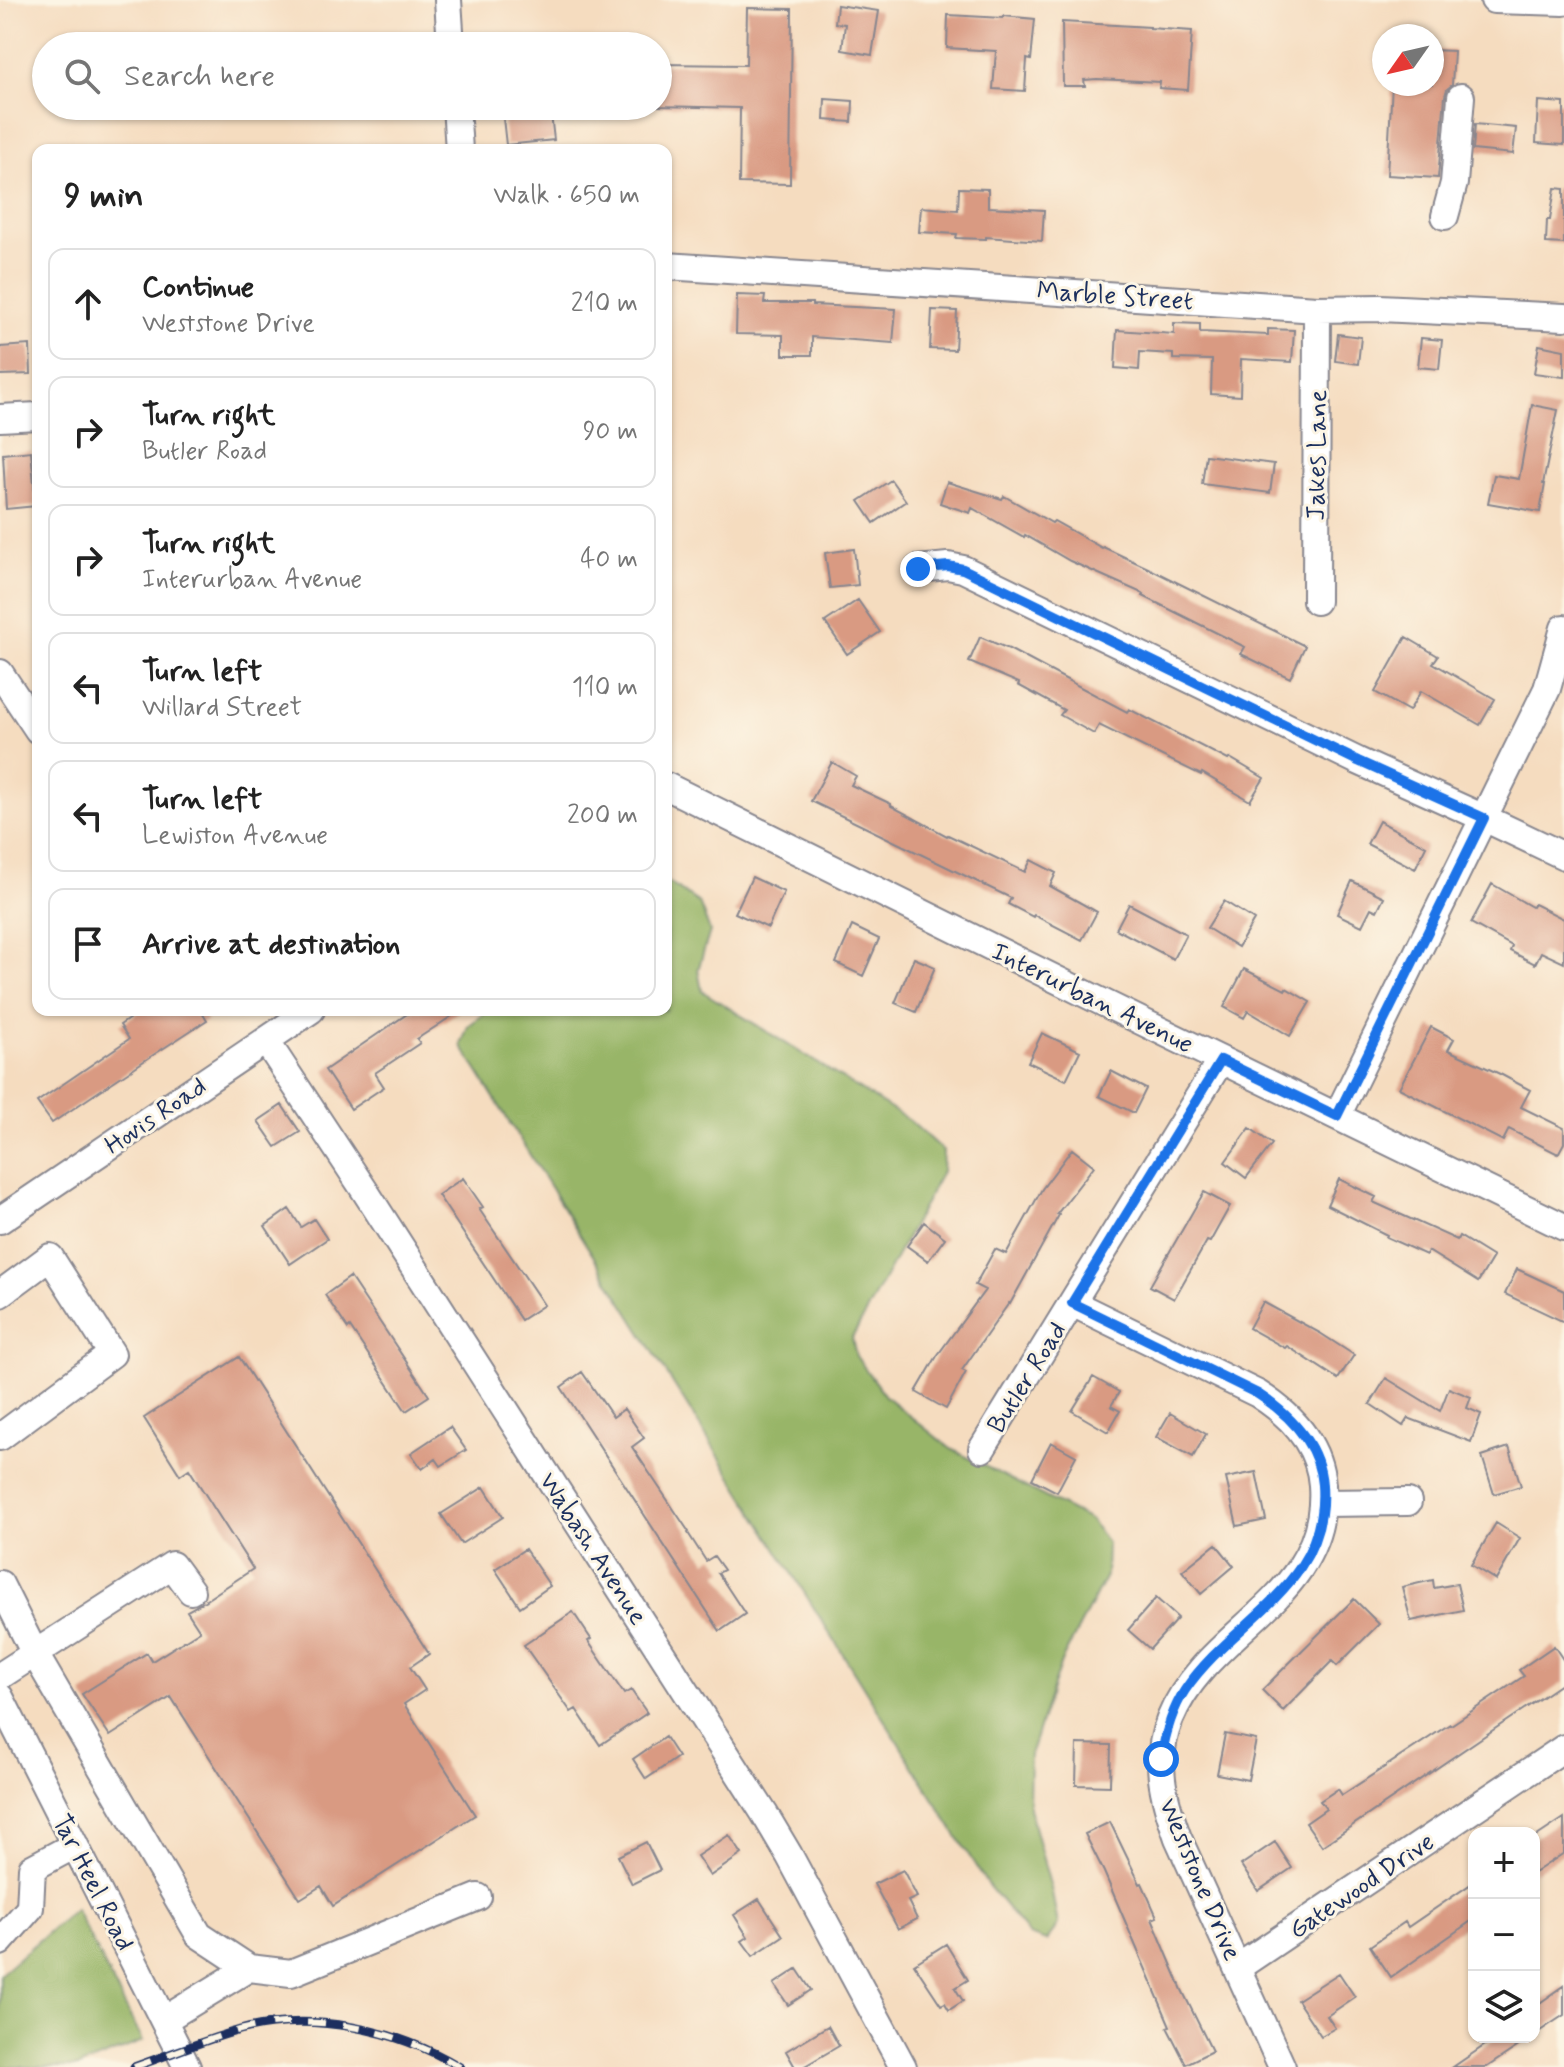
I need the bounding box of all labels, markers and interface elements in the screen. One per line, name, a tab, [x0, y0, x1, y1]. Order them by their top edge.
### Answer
north arrow	[1372, 24, 1444, 96]
search box	[32, 32, 672, 120]
icon: search	[60, 54, 104, 98]
text: Search here	[124, 57, 275, 96]
text: 9 min	[64, 174, 144, 219]
text: Walk · 650 m	[493, 179, 640, 213]
text: Continue	[142, 268, 254, 307]
street label: Marble Street	[1035, 275, 1194, 319]
icon: ahead	[66, 282, 110, 326]
text: 210 m	[571, 287, 638, 321]
text: Weststone Drive	[142, 307, 315, 341]
street label: Jakes Lane	[1300, 389, 1336, 521]
text: Turn right	[142, 396, 275, 435]
icon: right	[66, 410, 110, 454]
text: 90 m	[583, 415, 638, 449]
text: Butler Road	[142, 435, 267, 469]
text: Turn right	[142, 524, 275, 563]
icon: right	[66, 538, 110, 582]
text: 40 m	[580, 543, 638, 577]
route end	[900, 551, 936, 587]
text: Interurban Avenue	[142, 563, 362, 597]
text: Turn left	[142, 652, 262, 691]
icon: left	[66, 666, 110, 710]
text: 110 m	[572, 671, 638, 705]
text: Willard Street	[142, 691, 302, 725]
text: Turn left	[142, 780, 262, 819]
icon: left	[66, 794, 110, 838]
text: 200 m	[567, 799, 638, 833]
text: Lewiston Avenue	[142, 819, 328, 853]
icon: arrive	[66, 922, 110, 966]
text: Arrive at destination	[142, 925, 400, 964]
street label: Interurban Avenue	[986, 935, 1199, 1062]
street label: Hovis Road	[99, 1070, 214, 1163]
street label: Butler Road	[980, 1316, 1075, 1440]
street label: Wabash Avenue	[530, 1466, 654, 1632]
route start	[1143, 1741, 1179, 1777]
street label: Weststone Drive	[1150, 1794, 1249, 1966]
street label: Tar Heel Road	[43, 1809, 141, 1957]
street label: Gatewood Drive	[1283, 1825, 1441, 1948]
map controls	[1468, 1827, 1540, 2043]
button: +	[1468, 1827, 1540, 1899]
button: −	[1468, 1899, 1540, 1971]
button: layers	[1468, 1971, 1540, 2043]

